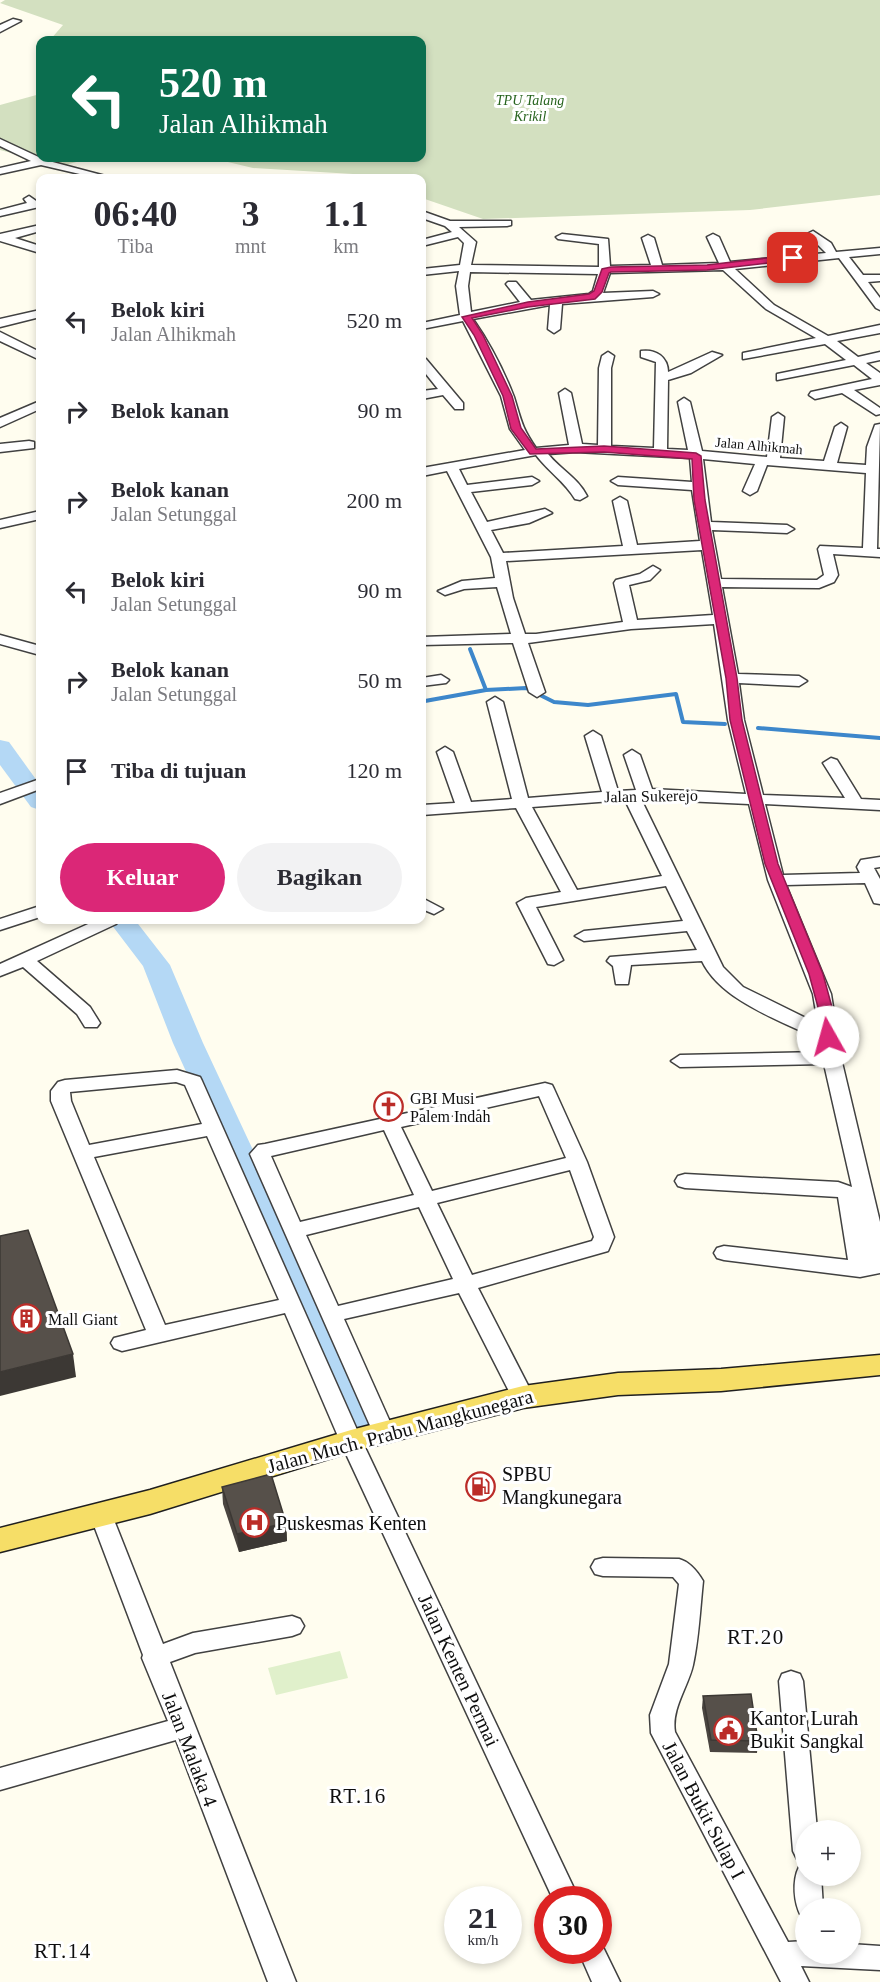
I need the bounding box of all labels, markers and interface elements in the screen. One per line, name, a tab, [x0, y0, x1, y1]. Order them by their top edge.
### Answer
icon: left	[60, 60, 138, 138]
text: 520 m	[159, 60, 268, 106]
park label: TPU Talang Krikil	[496, 93, 564, 124]
text: Jalan Alhikmah	[159, 109, 328, 139]
text: 06:40	[93, 194, 177, 234]
text: 3	[242, 194, 260, 234]
text: 1.1	[324, 194, 369, 234]
pin	[767, 232, 818, 283]
text: Tiba	[117, 235, 153, 257]
text: mnt	[235, 235, 266, 257]
text: km	[333, 235, 359, 257]
icon: arrive	[776, 241, 809, 274]
text: Belok kiri	[111, 297, 205, 322]
icon: left	[60, 305, 93, 338]
text: 520 m	[346, 308, 402, 333]
text: Jalan Alhikmah	[111, 323, 236, 345]
icon: right	[60, 395, 93, 428]
text: Belok kanan	[111, 398, 229, 423]
text: 90 m	[357, 398, 402, 423]
street label: Jalan Alhikmah	[715, 435, 803, 457]
text: Belok kanan	[111, 477, 229, 502]
icon: right	[60, 485, 93, 518]
text: 200 m	[346, 488, 402, 513]
text: Jalan Setunggal	[111, 503, 237, 525]
text: Belok kiri	[111, 567, 205, 592]
icon: left	[60, 575, 93, 608]
text: 90 m	[357, 578, 402, 603]
text: Jalan Setunggal	[111, 593, 237, 615]
text: Belok kanan	[111, 657, 229, 682]
icon: right	[60, 665, 93, 698]
text: 50 m	[357, 668, 402, 693]
text: Jalan Setunggal	[111, 683, 237, 705]
icon: arrive	[60, 755, 93, 788]
text: Tiba di tujuan	[111, 758, 246, 783]
text: 120 m	[346, 758, 402, 783]
street label: Jalan Sukerejo	[604, 787, 698, 806]
button: Keluar	[60, 843, 225, 912]
button: Bagikan	[237, 843, 402, 912]
position arrow	[796, 1005, 860, 1069]
place label: GBI Musi Palem Indah	[410, 1090, 490, 1125]
church icon: GBI Musi Palem Indah	[373, 1091, 405, 1123]
building icon: Mall Giant	[11, 1303, 43, 1335]
place label: Mall Giant	[48, 1311, 118, 1328]
street label: Jalan Much. Prabu Mangkunegara	[265, 1385, 536, 1478]
place label: SPBU Mangkunegara	[502, 1463, 622, 1509]
fuel station icon: SPBU Mangkunegara	[465, 1470, 497, 1502]
hospital icon: Puskesmas Kenten	[239, 1507, 271, 1539]
place label: Puskesmas Kenten	[276, 1512, 427, 1534]
street label: Jalan Kenten Permai	[414, 1590, 504, 1750]
district label: RT.20	[727, 1625, 785, 1649]
street label: Jalan Malaka 4	[158, 1689, 222, 1809]
place label: Kantor Lurah Bukit Sangkal	[750, 1707, 864, 1753]
public building icon: Kantor Lurah Bukit Sangkal	[713, 1714, 745, 1746]
street label: Jalan Bukit Sulap I	[658, 1737, 750, 1883]
district label: RT.16	[329, 1784, 387, 1808]
map controls	[795, 1820, 861, 1964]
button: +	[795, 1820, 861, 1886]
speed limit sign: 30	[534, 1886, 612, 1964]
button: −	[795, 1898, 861, 1964]
text: 21	[468, 1901, 498, 1934]
text: km/h	[468, 1932, 498, 1948]
district label: RT.14	[34, 1939, 92, 1963]

